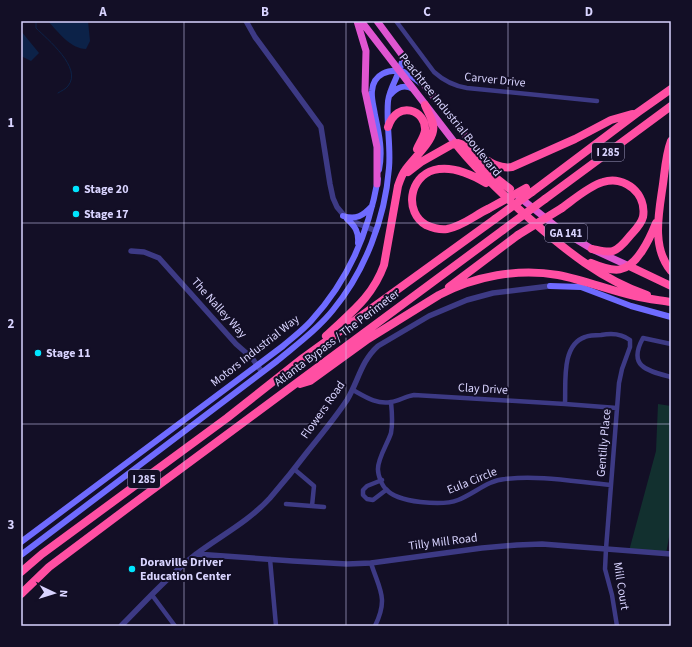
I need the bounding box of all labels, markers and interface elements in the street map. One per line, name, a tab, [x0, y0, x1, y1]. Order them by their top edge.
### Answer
text: A	[98, 3, 107, 21]
text: B	[261, 3, 269, 21]
text: C	[423, 3, 431, 21]
text: D	[585, 3, 593, 21]
street label: Peachtree Industrial Boulevard	[395, 50, 505, 180]
street label: Carver Drive	[464, 68, 526, 92]
text: 1	[8, 114, 15, 132]
road number: I 285	[592, 143, 624, 161]
place label: Stage 20	[84, 181, 129, 198]
marker: Stage 20	[71, 184, 81, 194]
place label: Stage 17	[84, 206, 129, 223]
marker: Stage 17	[71, 209, 81, 219]
road number: GA 141	[545, 224, 587, 242]
street label: The Nalley Way	[187, 274, 251, 342]
street label: Atlanta Bypass / The Perimeter	[271, 285, 404, 391]
street label: Motors Industrial Way	[207, 311, 303, 391]
text: 2	[8, 315, 15, 333]
place label: Stage 11	[46, 345, 91, 362]
marker: Stage 11	[33, 348, 43, 358]
street label: Flowers Road	[297, 378, 349, 442]
street label: Clay Drive	[458, 379, 508, 399]
street label: Gentilly Place	[593, 408, 615, 478]
street label: Eula Circle	[444, 463, 500, 499]
road number: I 285	[128, 470, 160, 488]
text: 3	[8, 516, 15, 534]
street label: Tilly Mill Road	[407, 529, 479, 555]
place label: Doraville Driver Education Center	[140, 554, 231, 585]
street label: Mill Court	[609, 561, 633, 611]
marker: Doraville Driver Education Center	[127, 564, 137, 574]
north arrow	[34, 573, 74, 613]
text: N	[56, 589, 71, 598]

